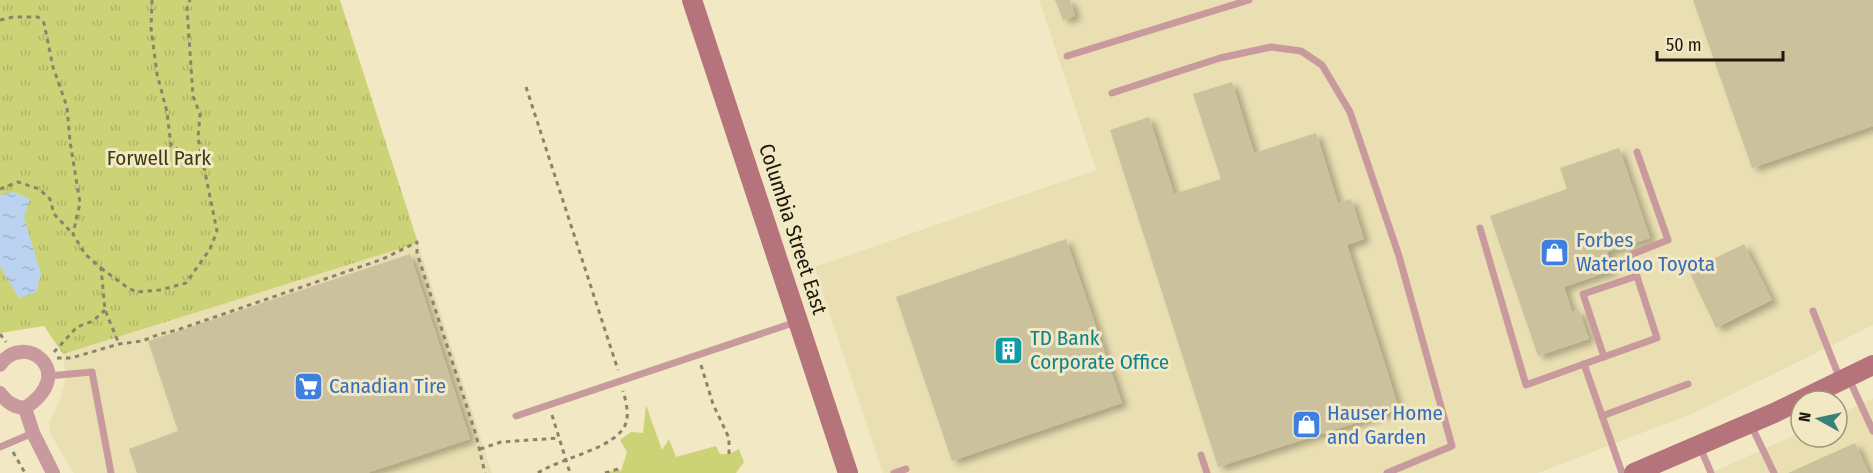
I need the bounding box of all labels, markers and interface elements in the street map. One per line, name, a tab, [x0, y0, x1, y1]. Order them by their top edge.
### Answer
scale bar	[1657, 24, 1783, 62]
text: 50 m	[1666, 34, 1702, 56]
street label: Columbia Street East	[753, 140, 833, 318]
park label: Forwell Park	[107, 145, 211, 171]
place label: Forbes Waterloo Toyota	[1576, 227, 1715, 277]
shop icon: Forbes Waterloo Toyota	[1539, 236, 1571, 268]
place label: TD Bank Corporate Office	[1030, 325, 1169, 375]
building icon: TD Bank Corporate Office	[993, 334, 1025, 366]
supermarket icon: Canadian Tire	[292, 370, 324, 402]
place label: Canadian Tire	[329, 373, 446, 399]
north arrow	[1789, 389, 1849, 449]
place label: Hauser Home and Garden	[1327, 400, 1443, 450]
shop icon: Hauser Home and Garden	[1290, 409, 1322, 441]
text: N	[1795, 411, 1815, 423]

